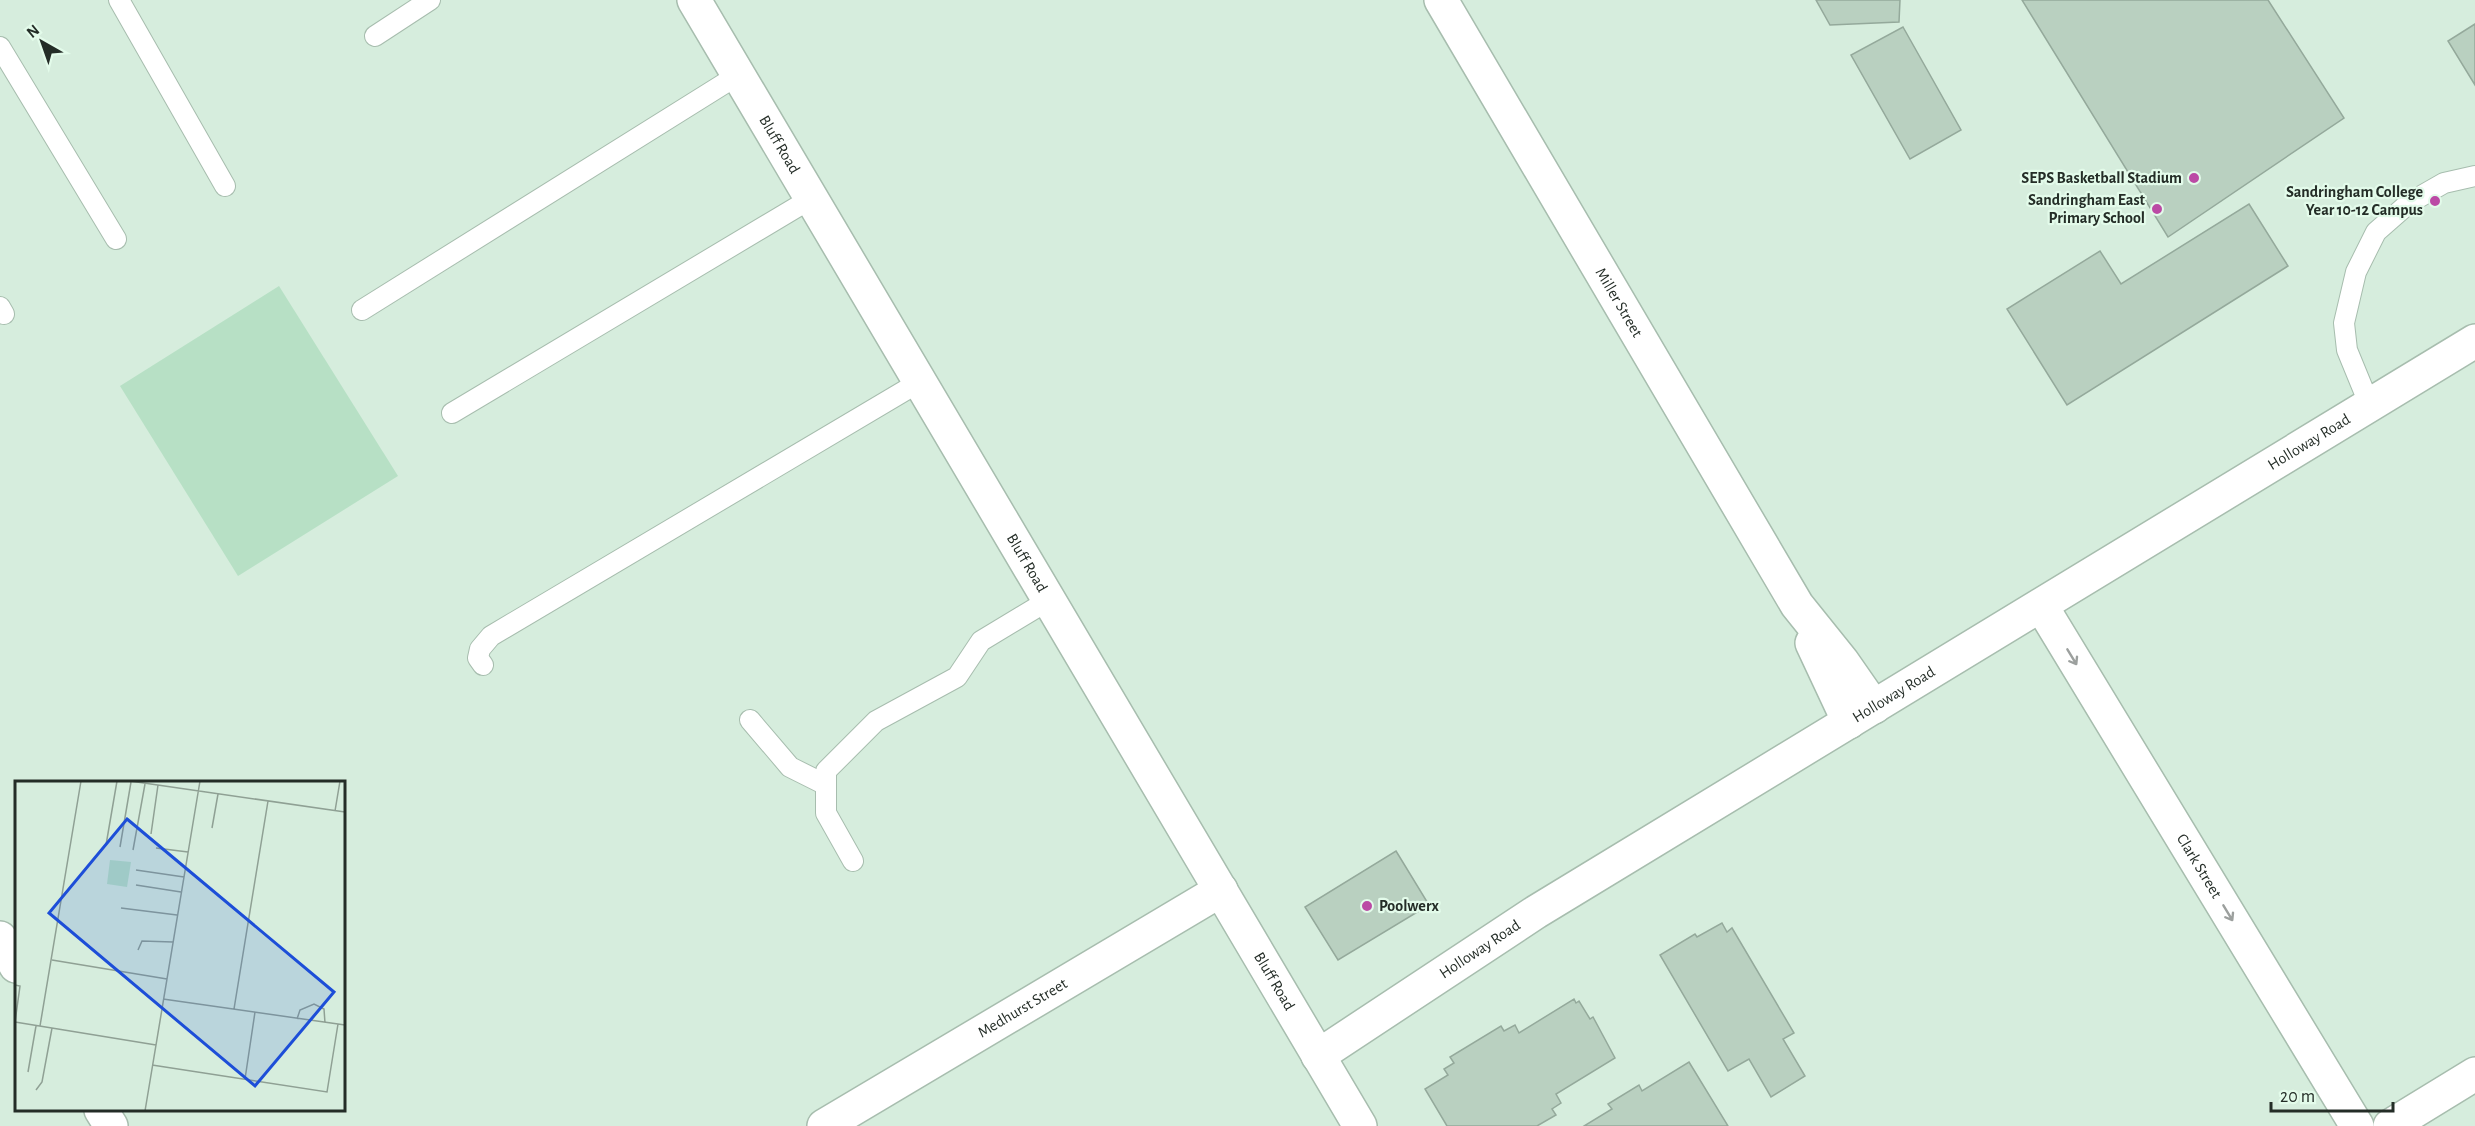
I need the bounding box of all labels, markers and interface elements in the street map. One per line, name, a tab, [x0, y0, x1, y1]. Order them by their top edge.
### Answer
north arrow	[12, 12, 72, 72]
text: N	[24, 22, 42, 41]
street label: Bluff Road	[756, 113, 803, 177]
place label: SEPS Basketball Stadium	[2021, 170, 2182, 186]
marker: SEPS Basketball Stadium	[2187, 171, 2201, 185]
place label: Sandringham College Year 10-12 Campus	[2286, 184, 2423, 218]
place label: Sandringham East Primary School	[2028, 192, 2146, 227]
marker: Sandringham College Year 10-12 Campus	[2428, 194, 2442, 208]
marker: Sandringham East Primary School	[2150, 202, 2164, 216]
street label: Miller Street	[1593, 265, 1646, 340]
street label: Holloway Road	[2265, 411, 2353, 473]
street label: Bluff Road	[1004, 531, 1050, 595]
one-way arrow	[2066, 648, 2078, 665]
street label: Holloway Road	[1850, 663, 1938, 725]
inset map	[15, 781, 345, 1111]
street label: Clark Street	[2174, 831, 2225, 901]
place label: Poolwerx	[1379, 898, 1439, 914]
marker: Poolwerx	[1360, 899, 1374, 913]
one-way arrow	[2222, 904, 2234, 921]
street label: Holloway Road	[1437, 917, 1523, 981]
street label: Bluff Road	[1251, 949, 1298, 1013]
street label: Medhurst Street	[975, 975, 1070, 1041]
scale bar	[2271, 1075, 2392, 1113]
text: 20 m	[2280, 1088, 2315, 1106]

